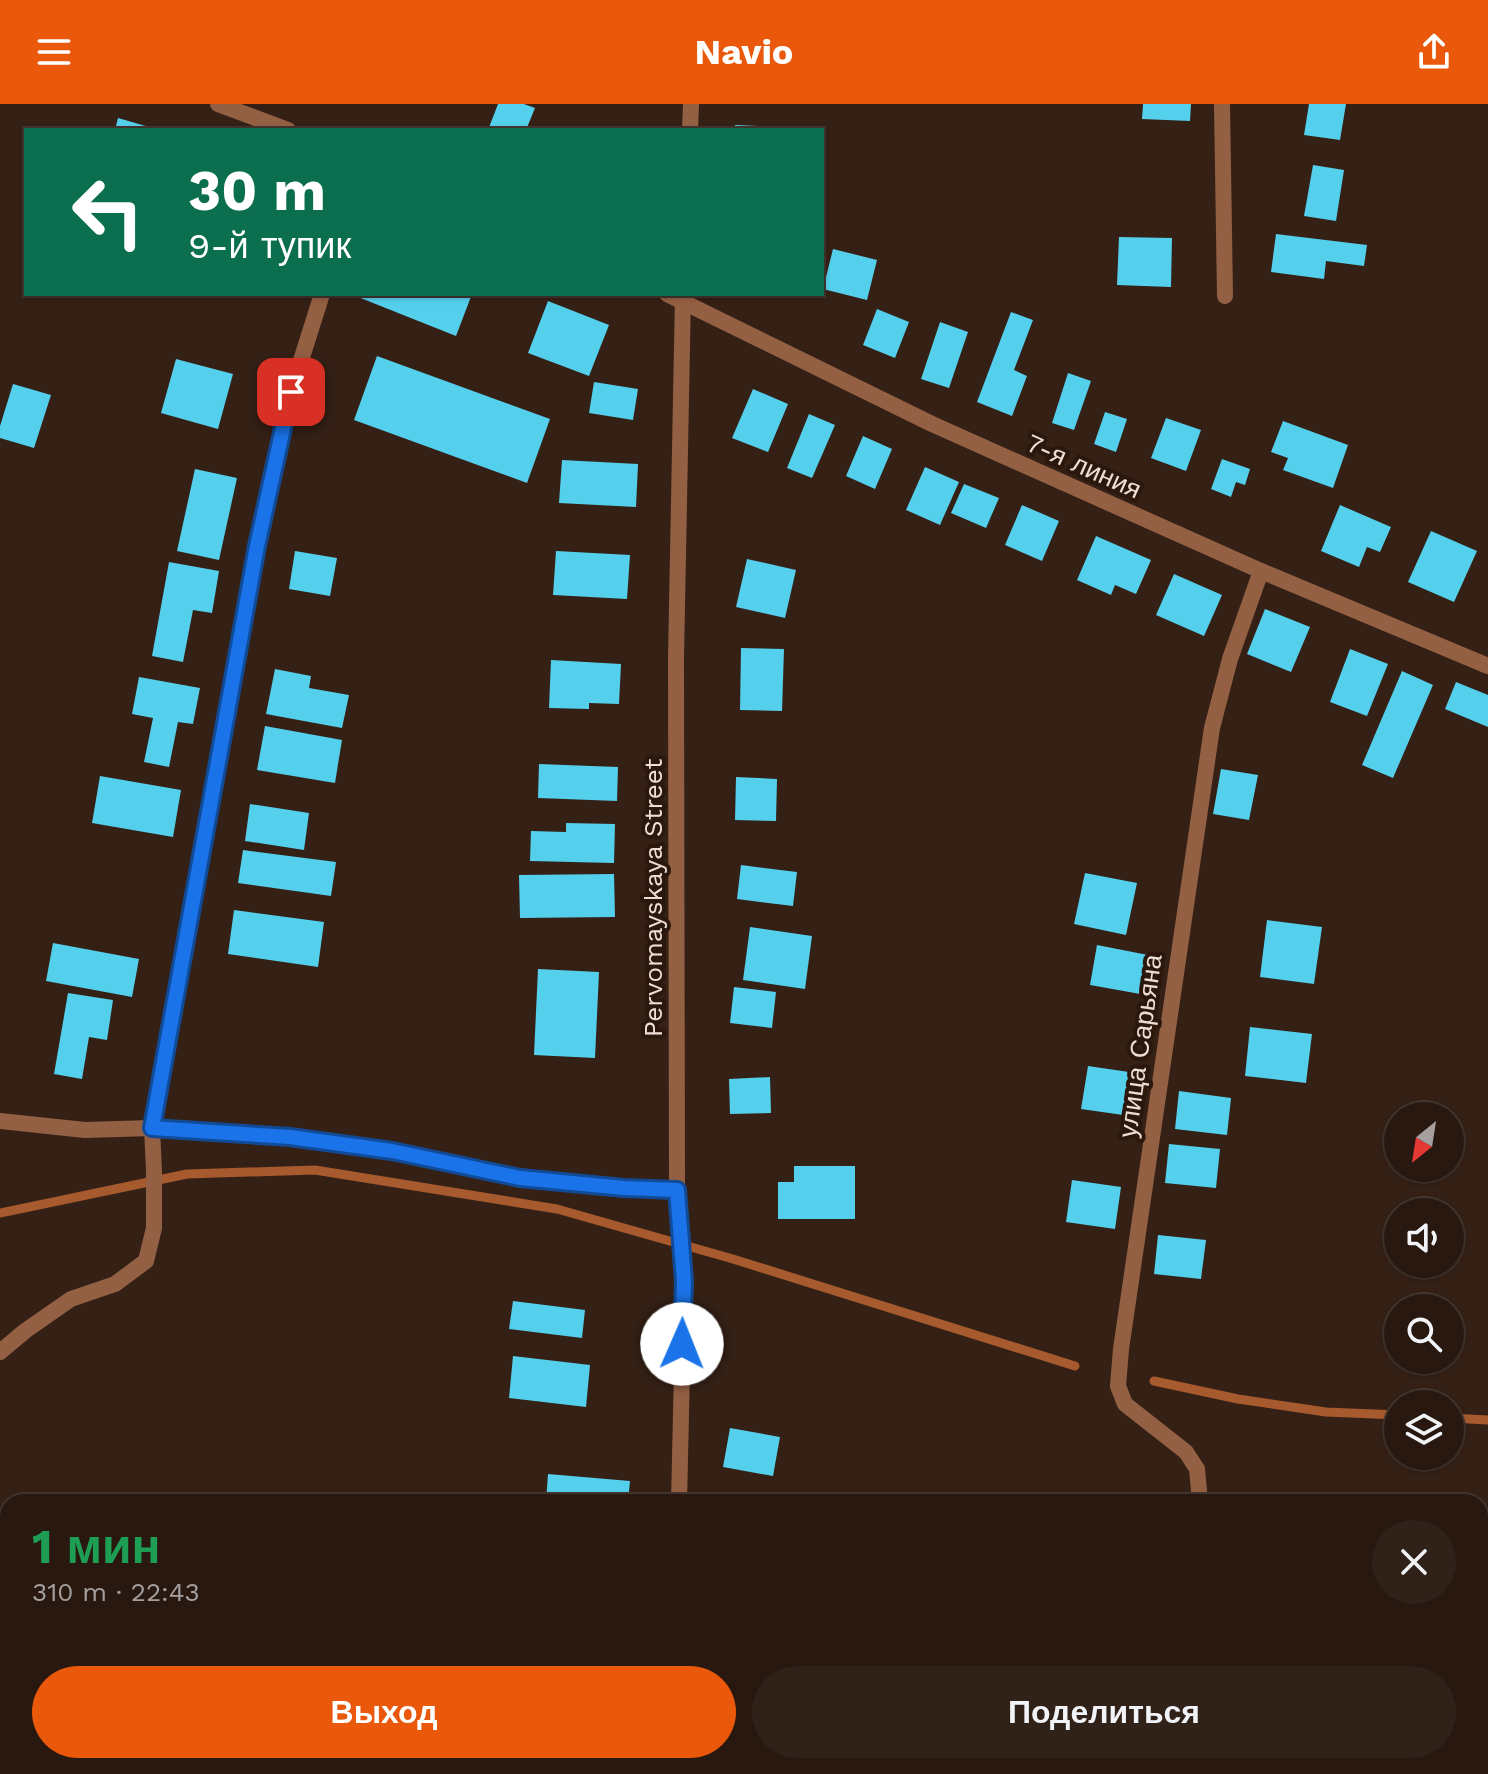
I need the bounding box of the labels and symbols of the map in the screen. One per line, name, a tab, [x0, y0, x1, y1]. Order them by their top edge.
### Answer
pin	[257, 358, 325, 426]
street label: 7-я линия	[1022, 427, 1146, 505]
street label: Pervomayskaya Street	[638, 759, 668, 1037]
street label: улица Сарьяна	[1112, 952, 1168, 1140]
north arrow	[1384, 1102, 1464, 1182]
position arrow	[640, 1302, 724, 1386]

